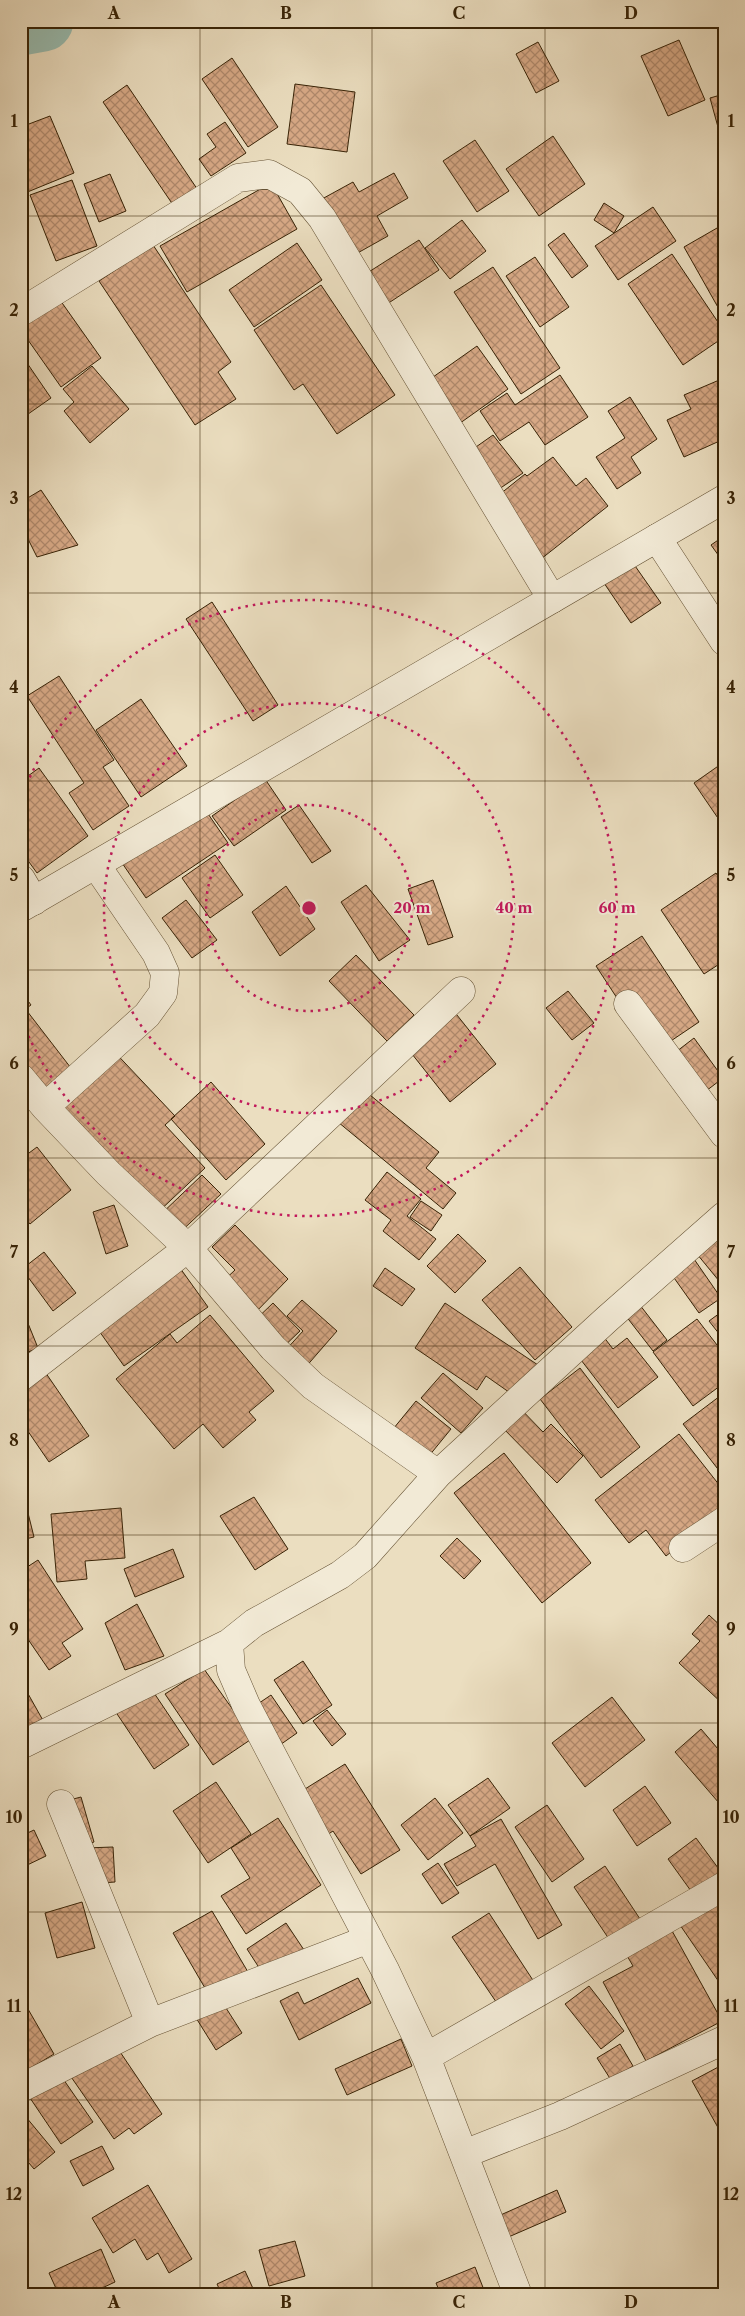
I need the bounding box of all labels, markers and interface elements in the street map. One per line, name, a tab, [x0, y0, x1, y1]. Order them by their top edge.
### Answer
text: A	[107, 3, 121, 23]
text: B	[280, 3, 292, 23]
text: C	[453, 3, 465, 23]
text: D	[624, 3, 638, 23]
text: 1	[10, 111, 18, 131]
text: 1	[727, 111, 735, 131]
text: 2	[9, 300, 19, 320]
text: 2	[726, 300, 736, 320]
text: 3	[9, 488, 19, 508]
text: 3	[726, 488, 736, 508]
text: 4	[9, 677, 19, 697]
text: 4	[726, 677, 736, 697]
text: 5	[10, 865, 19, 885]
text: 5	[727, 865, 736, 885]
text: 20 m	[393, 898, 431, 917]
text: 40 m	[495, 898, 533, 917]
text: 60 m	[598, 898, 636, 917]
centre of rings	[300, 899, 318, 917]
text: 6	[9, 1053, 19, 1073]
text: 6	[726, 1053, 736, 1073]
text: 7	[10, 1242, 19, 1262]
text: 7	[727, 1242, 736, 1262]
text: 8	[9, 1430, 19, 1450]
text: 8	[726, 1430, 736, 1450]
text: 9	[9, 1619, 19, 1639]
text: 9	[726, 1619, 736, 1639]
text: 10	[5, 1807, 23, 1827]
text: 10	[722, 1807, 740, 1827]
text: 11	[7, 1996, 22, 2016]
text: 11	[724, 1996, 739, 2016]
text: 12	[6, 2184, 22, 2204]
text: 12	[723, 2184, 739, 2204]
text: A	[107, 2292, 121, 2312]
text: B	[280, 2292, 292, 2312]
text: C	[453, 2292, 465, 2312]
text: D	[624, 2292, 638, 2312]

